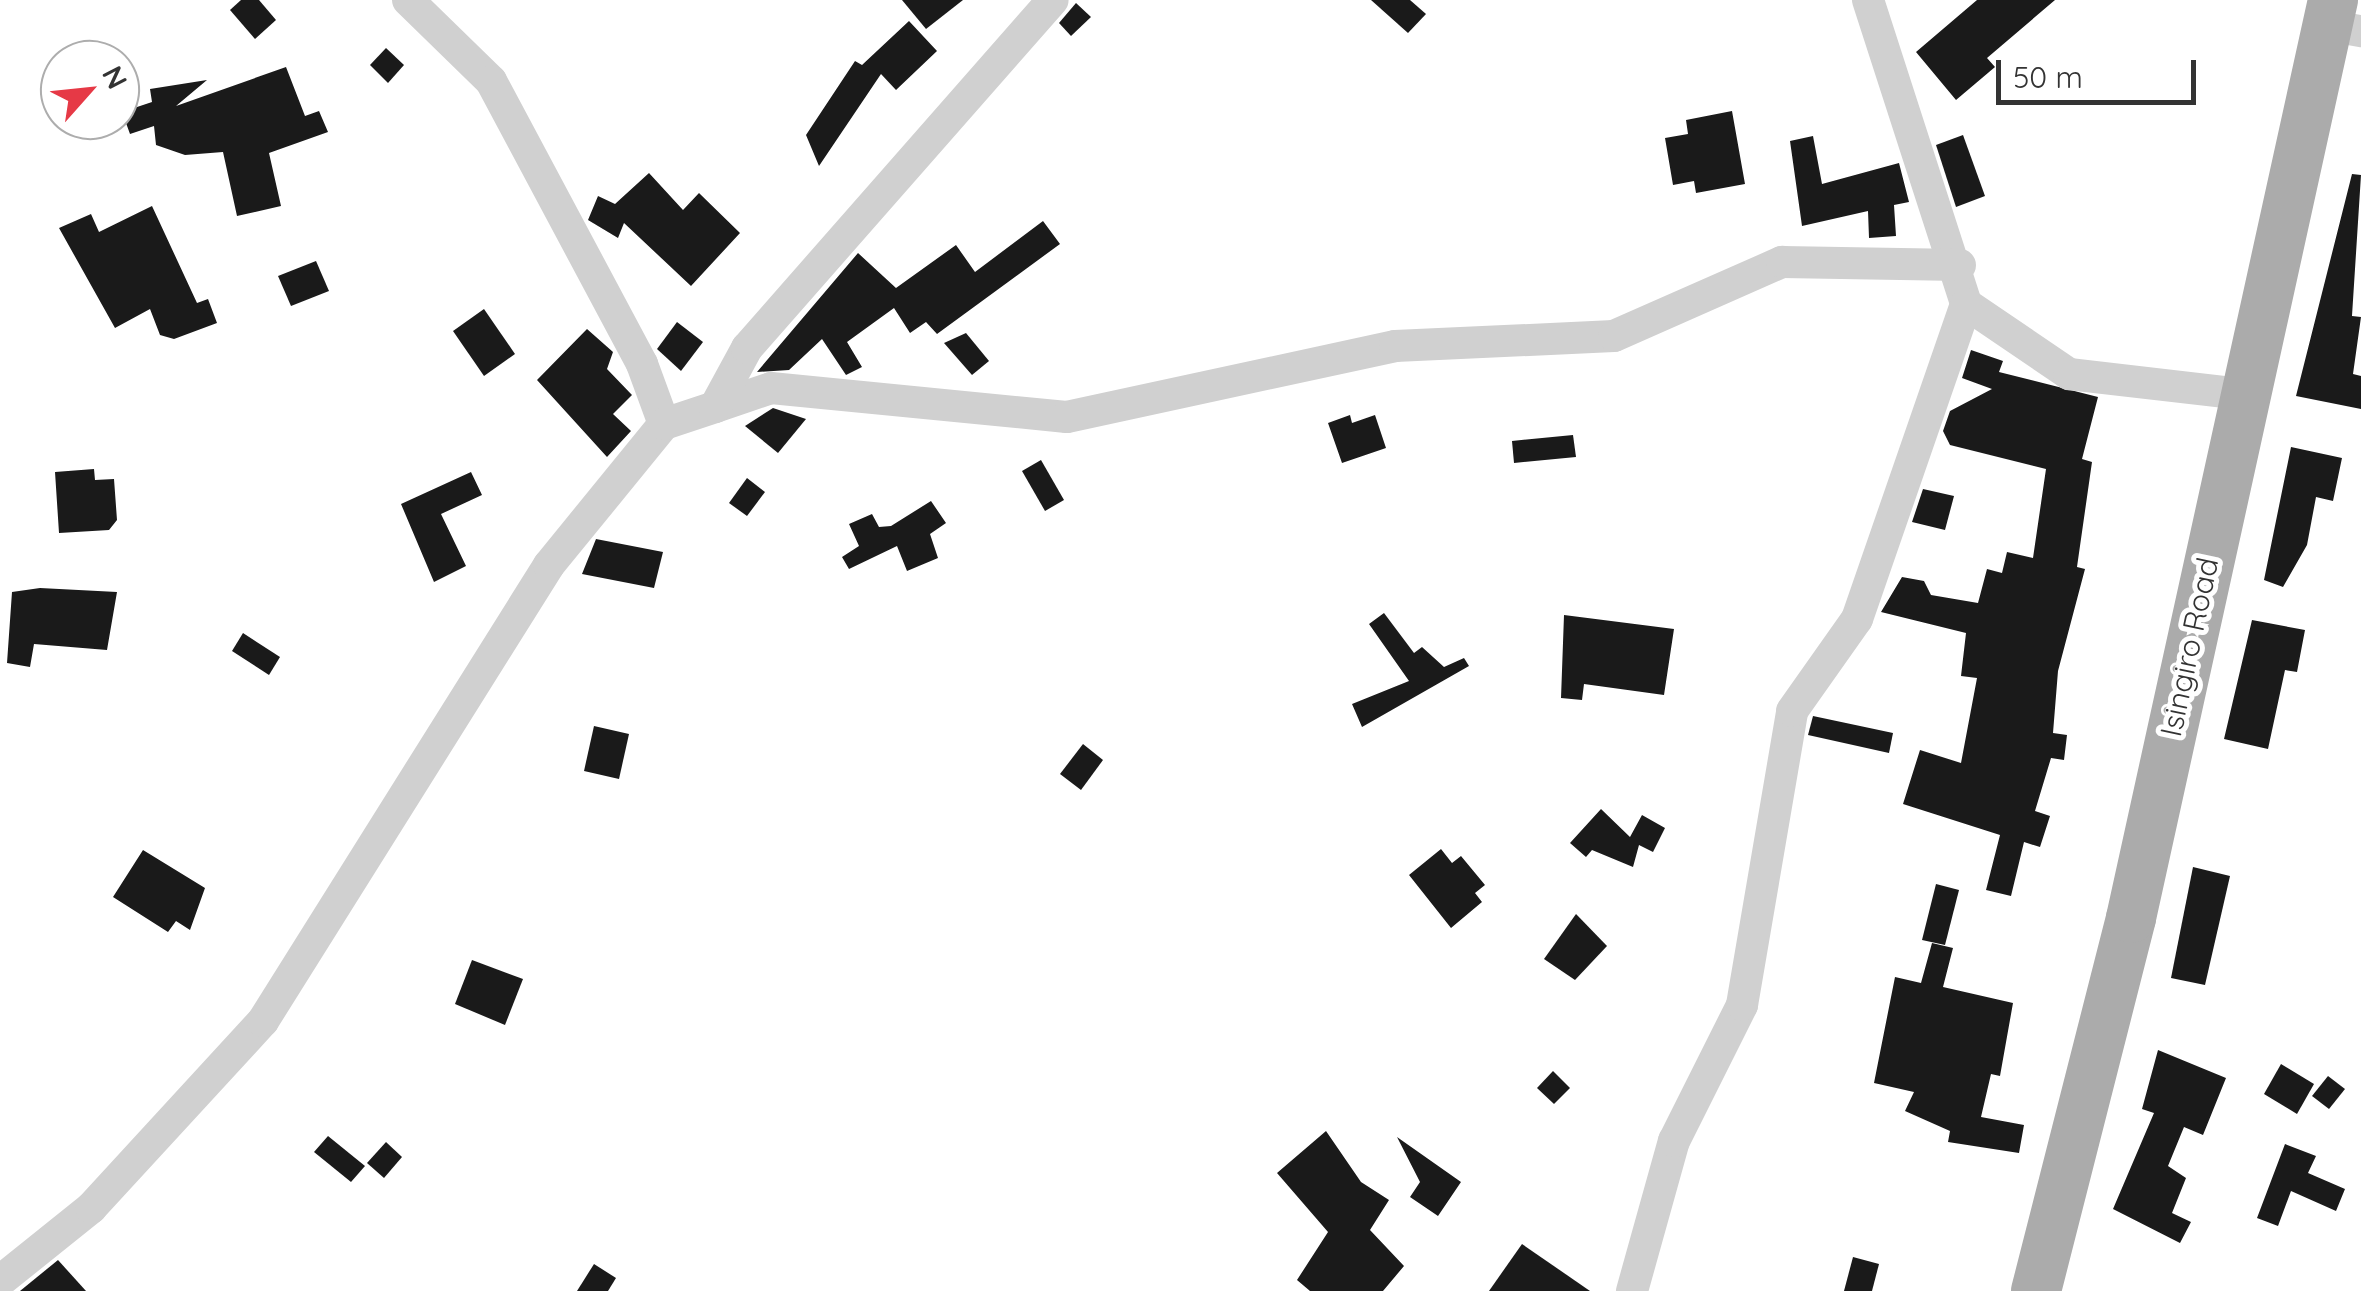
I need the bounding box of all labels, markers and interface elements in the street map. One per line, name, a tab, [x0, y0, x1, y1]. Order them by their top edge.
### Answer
north arrow	[40, 40, 140, 140]
scale bar	[2001, 40, 2201, 102]
text: 50 m	[2013, 58, 2083, 96]
text: N	[95, 60, 136, 94]
street label: Isingiro Road	[2152, 554, 2226, 740]

